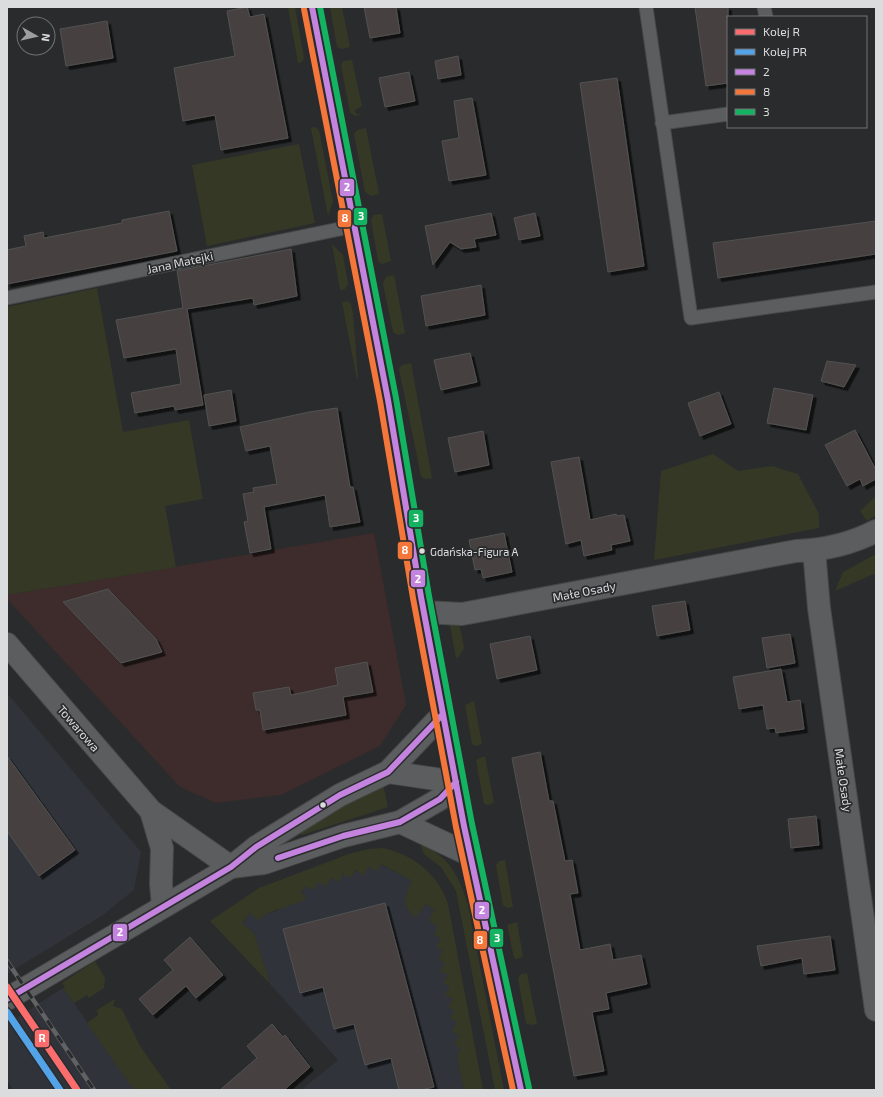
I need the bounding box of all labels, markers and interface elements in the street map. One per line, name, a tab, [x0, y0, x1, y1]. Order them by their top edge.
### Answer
north arrow	[16, 16, 56, 56]
legend	[727, 16, 867, 128]
text: Kolej R	[763, 24, 800, 39]
text: N	[39, 33, 53, 42]
text: Kolej PR	[763, 44, 807, 59]
text: 2	[763, 64, 770, 78]
text: 8	[763, 84, 770, 98]
text: 3	[763, 104, 770, 118]
line badge: 2	[339, 178, 355, 197]
text: 2	[344, 180, 350, 193]
line badge: 3	[353, 207, 368, 226]
line badge: 8	[337, 209, 352, 228]
text: 3	[358, 209, 364, 222]
text: 8	[342, 211, 349, 224]
street label: Jana Matejki	[146, 248, 215, 277]
line badge: 3	[408, 509, 424, 528]
text: 3	[413, 511, 419, 524]
line badge: 8	[397, 541, 413, 560]
text: 8	[402, 543, 409, 556]
place label: Gdańska-Figura A	[430, 545, 519, 558]
marker: Gdańska-Figura A	[417, 546, 427, 556]
line badge: 2	[410, 569, 426, 588]
text: 2	[415, 572, 421, 585]
street label: Małe Osady	[551, 578, 617, 604]
street label: Towarowa	[55, 702, 103, 754]
street label: Małe Osady	[833, 747, 855, 813]
unlabelled marker	[318, 800, 328, 810]
line badge: 2	[474, 901, 490, 920]
text: 2	[479, 903, 485, 916]
line badge: 2	[112, 923, 128, 942]
text: 2	[117, 925, 123, 938]
line badge: 3	[489, 928, 504, 948]
line badge: 8	[473, 930, 488, 950]
text: 3	[494, 931, 500, 944]
text: 8	[477, 933, 484, 946]
line badge: R	[34, 1029, 50, 1048]
text: R	[38, 1031, 46, 1044]

